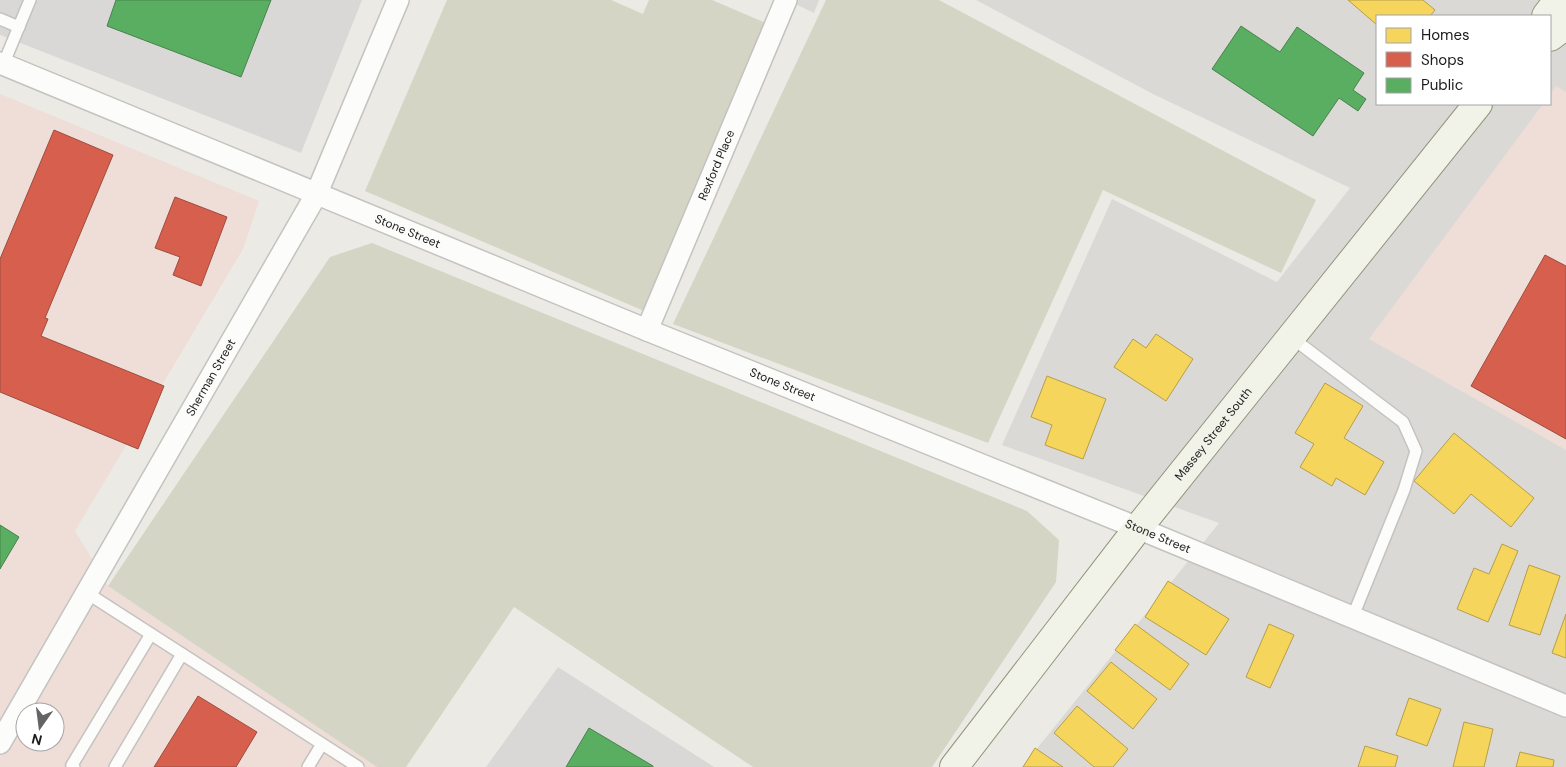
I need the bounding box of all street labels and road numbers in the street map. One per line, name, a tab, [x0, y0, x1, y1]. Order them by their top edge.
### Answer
street label: Rexford Place	[695, 127, 738, 203]
street label: Stone Street	[372, 211, 443, 252]
street label: Sherman Street	[182, 336, 239, 419]
street label: Stone Street	[747, 364, 818, 405]
street label: Massey Street South	[1171, 384, 1256, 484]
street label: Stone Street	[1123, 516, 1193, 557]

